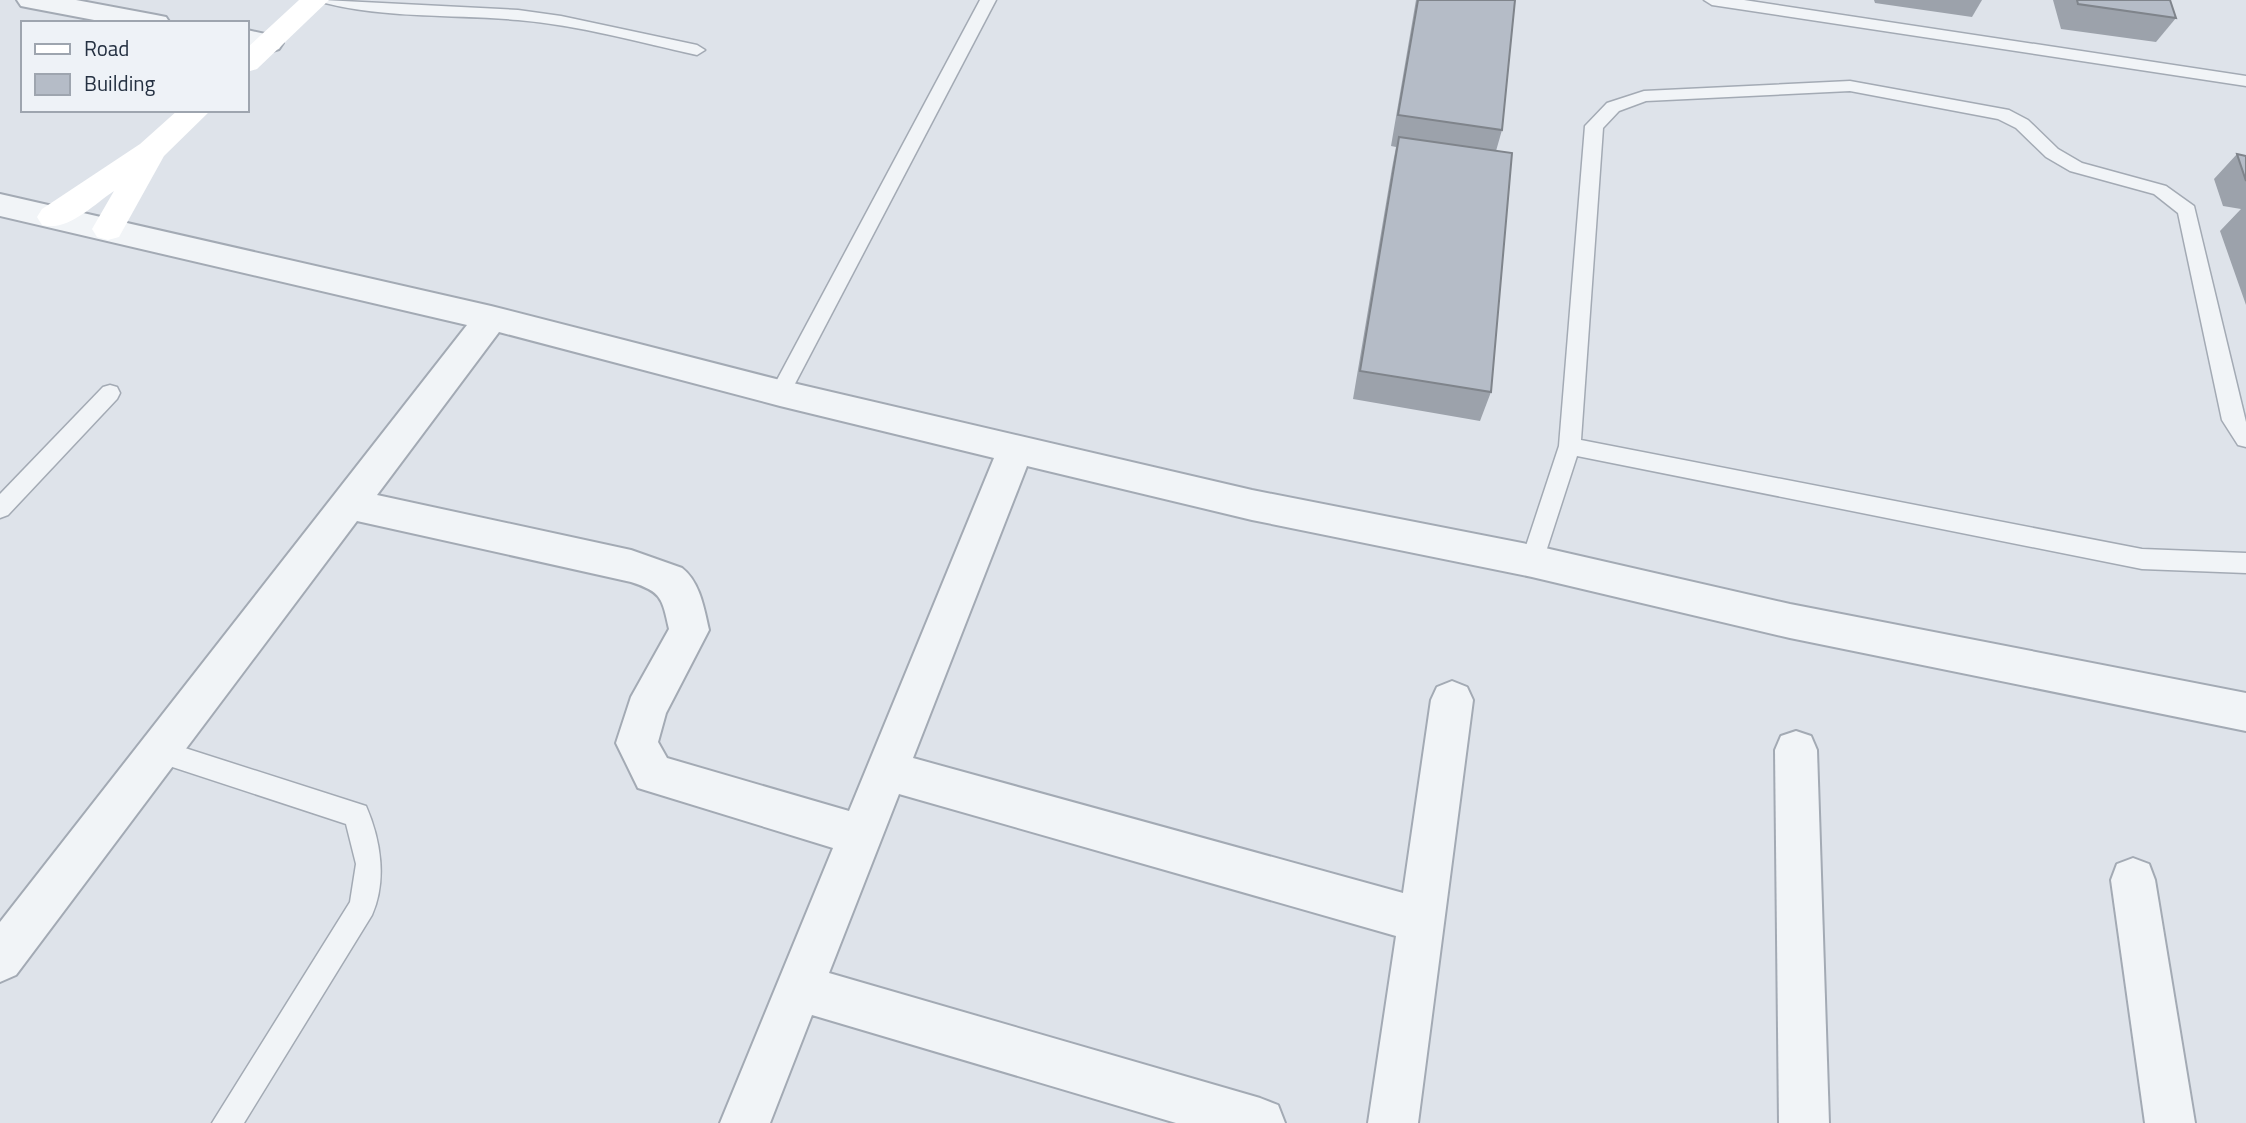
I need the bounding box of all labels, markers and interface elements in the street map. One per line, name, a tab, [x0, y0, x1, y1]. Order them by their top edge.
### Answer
legend	[21, 21, 248, 112]
text: Road	[84, 32, 129, 64]
text: Building	[84, 67, 156, 99]

